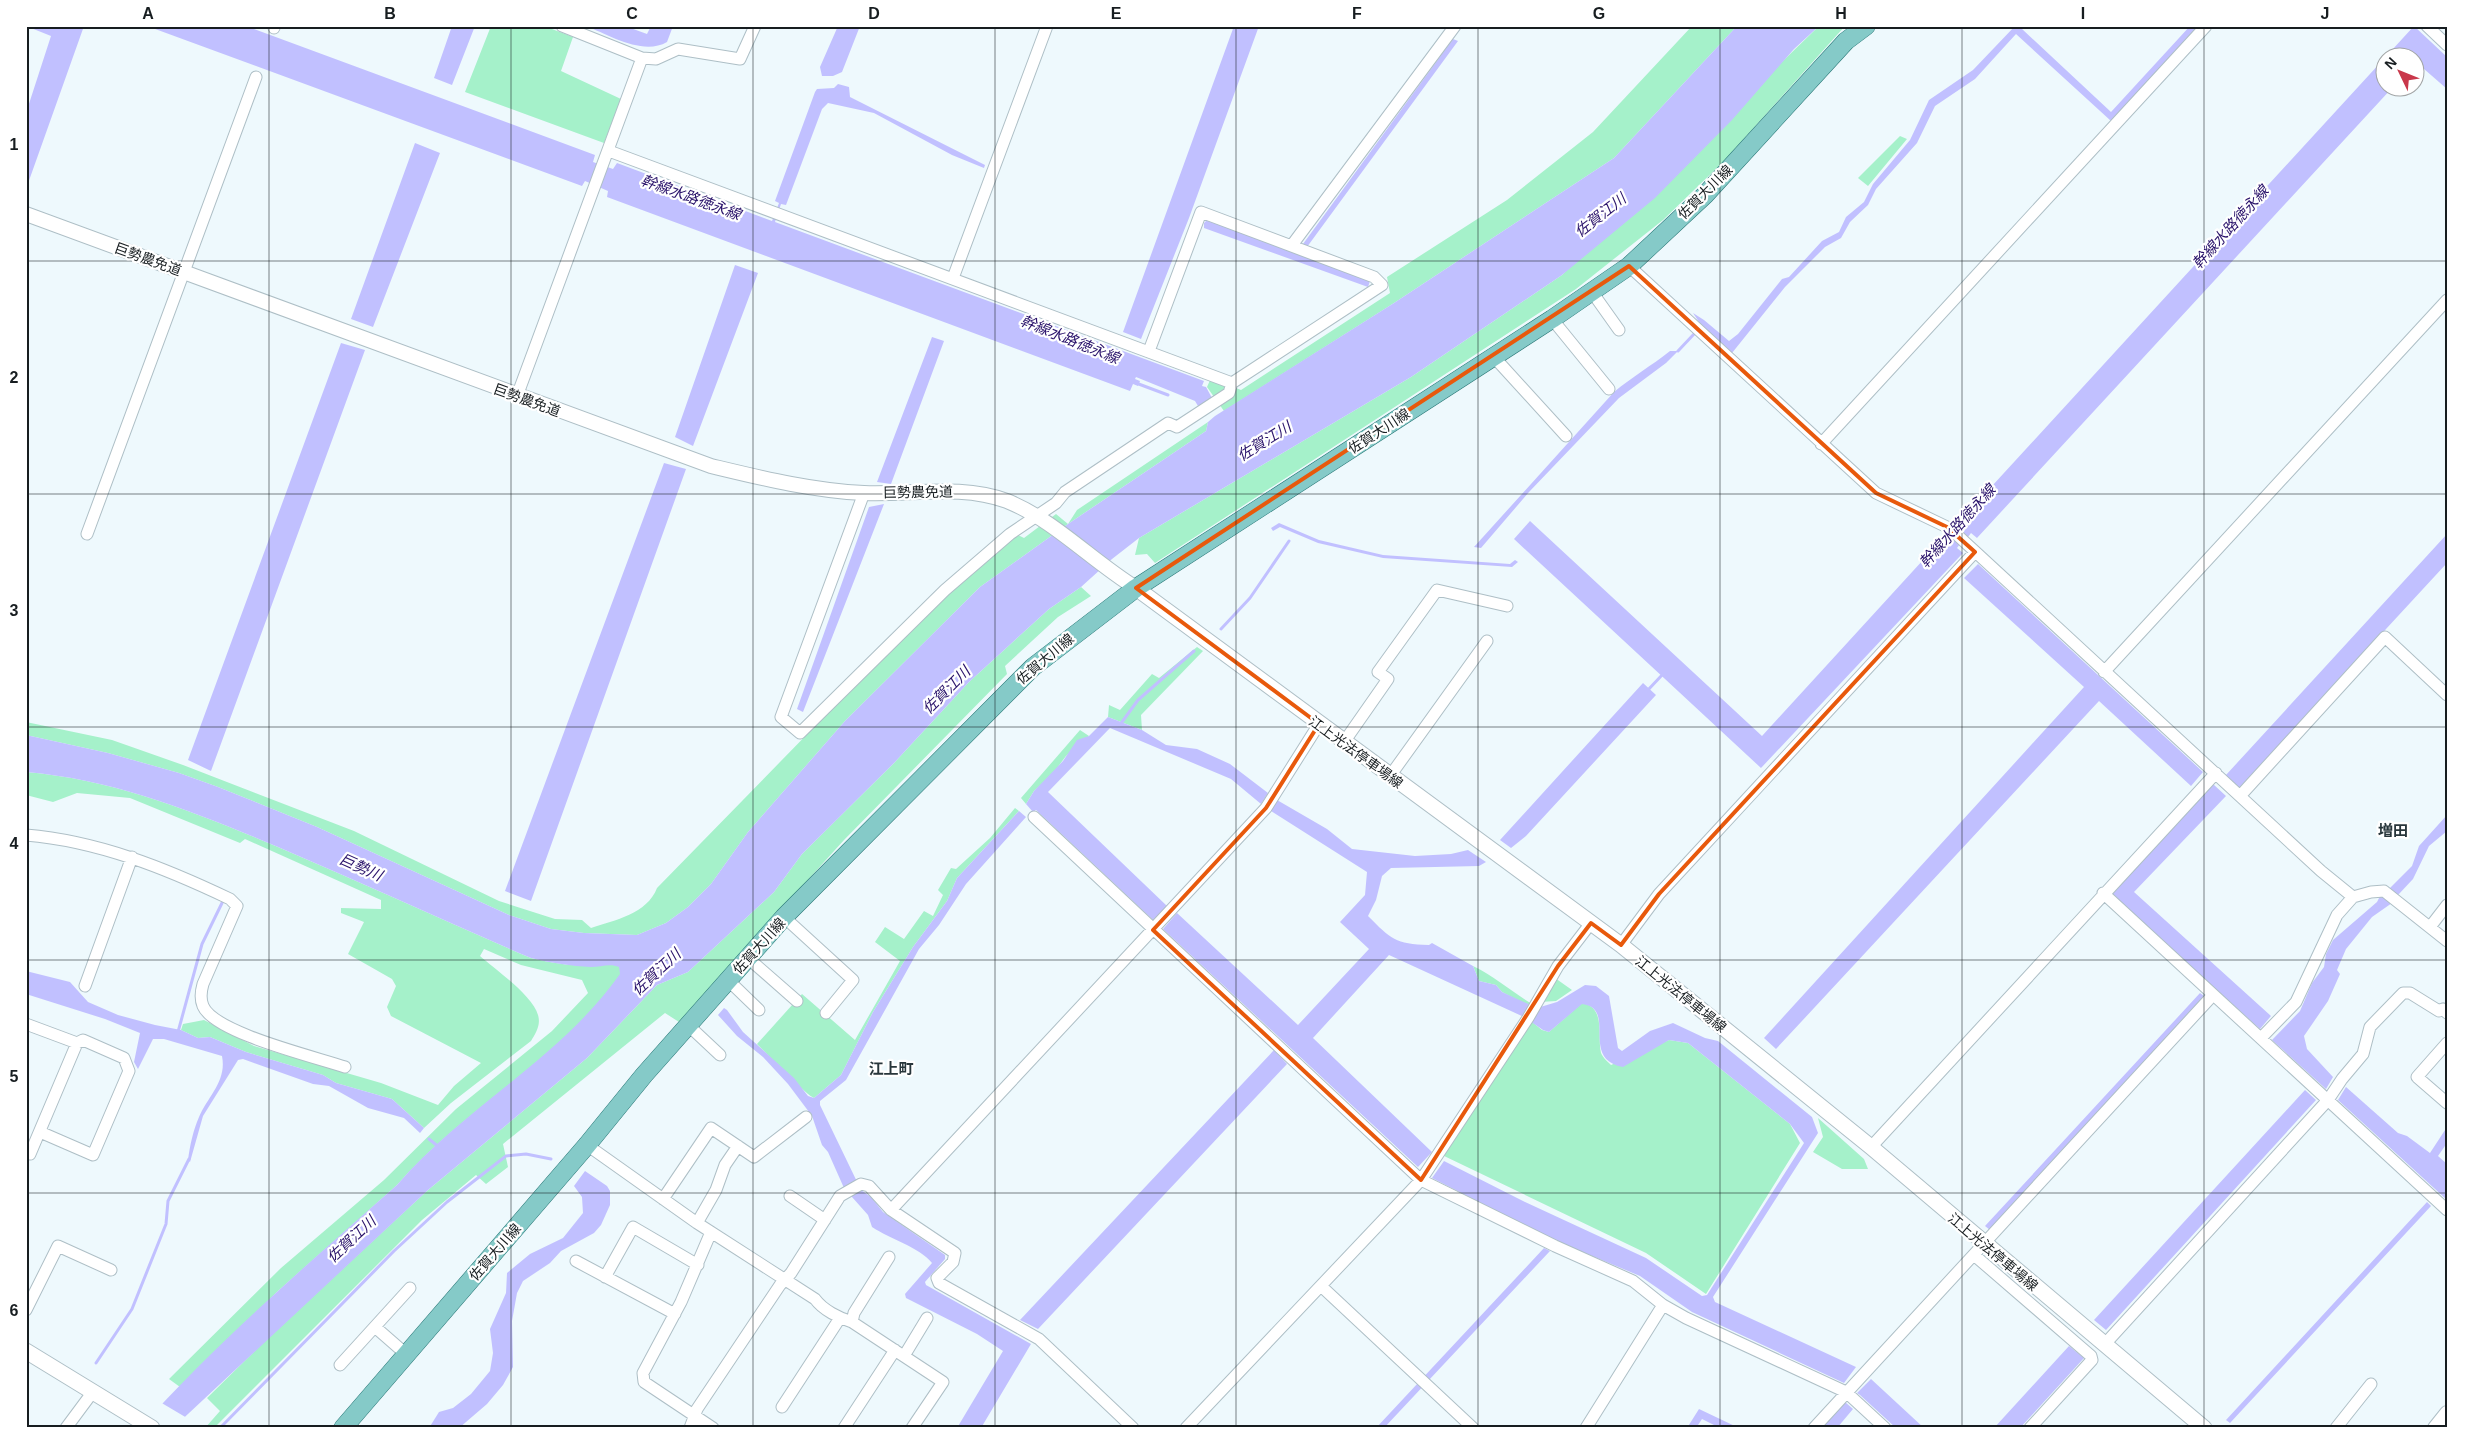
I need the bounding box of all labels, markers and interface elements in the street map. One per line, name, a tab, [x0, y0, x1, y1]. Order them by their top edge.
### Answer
text: A	[142, 5, 154, 22]
text: B	[384, 5, 396, 22]
text: C	[626, 5, 638, 22]
text: D	[868, 5, 880, 22]
text: E	[1111, 5, 1122, 22]
text: F	[1352, 5, 1362, 22]
text: G	[1593, 5, 1605, 22]
text: H	[1835, 5, 1847, 22]
text: I	[2081, 5, 2085, 22]
text: J	[2321, 5, 2329, 22]
north arrow	[2376, 48, 2426, 98]
text: N	[2381, 54, 2400, 72]
text: 1	[10, 136, 19, 153]
street label: 佐賀大川線	[1675, 162, 1735, 222]
water label: 幹線水路徳永線	[639, 171, 745, 224]
water label: 幹線水路徳永線	[2189, 181, 2273, 272]
water label: 佐賀江川	[1571, 189, 1630, 240]
street label: 巨勢農免道	[112, 240, 184, 278]
water label: 幹線水路徳永線	[1018, 311, 1124, 367]
text: 2	[10, 369, 19, 386]
street label: 巨勢農免道	[491, 381, 563, 419]
street label: 佐賀大川線	[1345, 405, 1413, 457]
water label: 佐賀江川	[1234, 417, 1296, 464]
water label: 幹線水路徳永線	[1916, 480, 2000, 571]
street label: 巨勢農免道	[883, 483, 953, 501]
text: 3	[10, 602, 19, 619]
street label: 佐賀大川線	[1013, 630, 1077, 688]
water label: 佐賀江川	[919, 661, 975, 717]
street label: 江上光法停車場線	[1306, 713, 1406, 791]
district label: 増田	[2378, 822, 2408, 839]
text: 4	[10, 835, 19, 852]
water label: 巨勢川	[337, 850, 387, 885]
street label: 佐賀大川線	[730, 915, 788, 977]
water label: 佐賀江川	[628, 944, 685, 999]
street label: 江上光法停車場線	[1632, 953, 1730, 1035]
district label: 江上町	[868, 1060, 914, 1077]
text: 5	[10, 1068, 19, 1085]
street label: 江上光法停車場線	[1945, 1210, 2041, 1294]
water label: 佐賀江川	[323, 1211, 380, 1266]
street label: 佐賀大川線	[466, 1220, 524, 1284]
text: 6	[10, 1302, 19, 1319]

